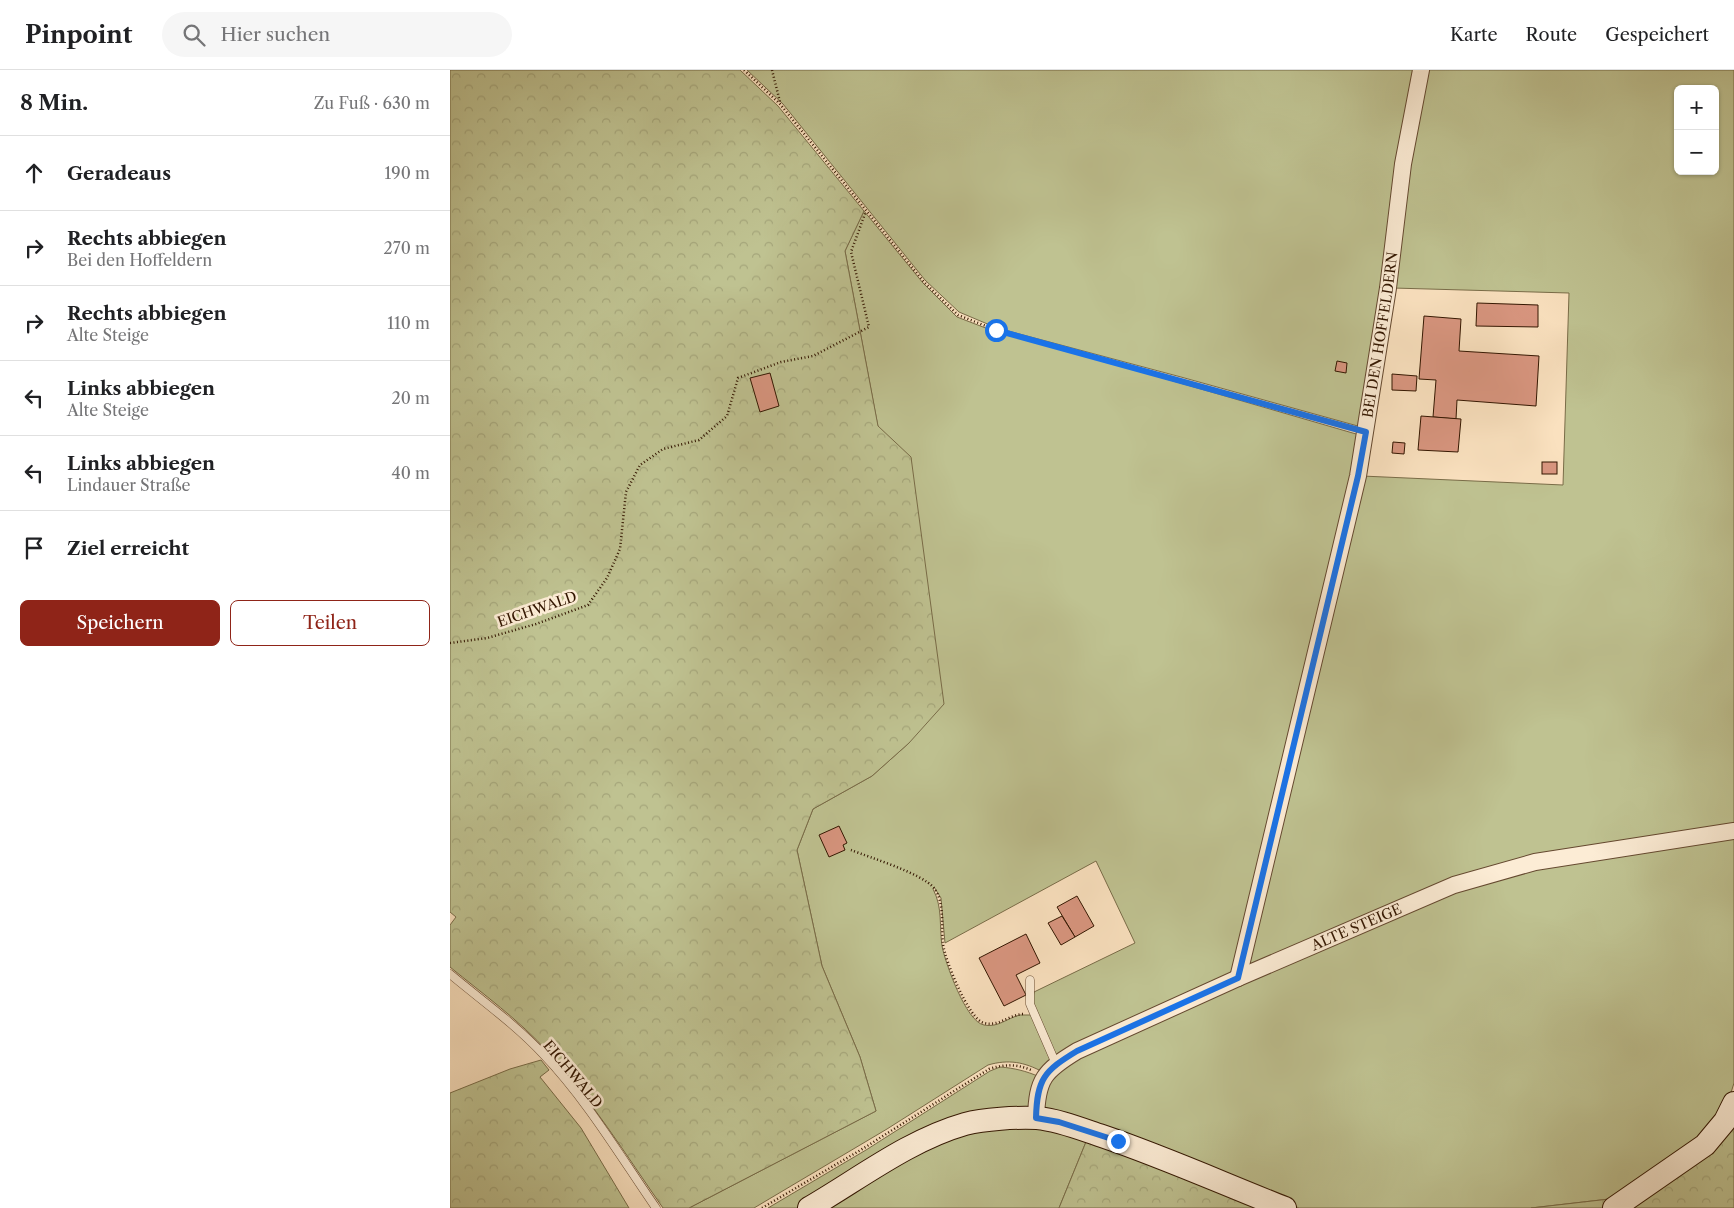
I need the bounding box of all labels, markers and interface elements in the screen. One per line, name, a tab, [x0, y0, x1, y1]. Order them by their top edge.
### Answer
search box	[162, 12, 512, 57]
text: Pinpoint	[25, 20, 132, 49]
icon: search	[180, 21, 208, 49]
text: Hier suchen	[220, 23, 330, 46]
text: Karte	[1450, 24, 1498, 46]
text: Route	[1526, 24, 1577, 46]
text: Gespeichert	[1605, 24, 1709, 46]
map controls	[1674, 85, 1719, 175]
button: +	[1674, 85, 1719, 130]
text: 8 Min.	[20, 90, 88, 115]
text: Zu Fuß · 630 m	[314, 93, 430, 113]
button: −	[1674, 130, 1719, 175]
icon: ahead	[20, 159, 48, 187]
text: Geradeaus	[67, 162, 171, 185]
text: 190 m	[385, 163, 430, 183]
text: Rechts abbiegen	[67, 227, 227, 250]
icon: right	[20, 234, 48, 262]
text: 270 m	[384, 238, 430, 258]
text: Bei den Hoffeldern	[67, 250, 212, 270]
street label: BEI DEN HOFFELDERN	[1358, 250, 1401, 419]
text: Rechts abbiegen	[67, 302, 227, 325]
icon: right	[20, 309, 48, 337]
text: 110 m	[387, 313, 430, 333]
route start	[985, 319, 1008, 342]
text: Alte Steige	[67, 325, 149, 345]
text: Links abbiegen	[67, 377, 215, 400]
icon: left	[20, 384, 48, 412]
text: 20 m	[391, 388, 430, 408]
text: Alte Steige	[67, 400, 149, 420]
text: Links abbiegen	[67, 452, 215, 475]
icon: left	[20, 459, 48, 487]
text: 40 m	[391, 463, 430, 483]
text: Lindauer Straße	[67, 475, 190, 495]
icon: arrive	[20, 534, 48, 562]
text: Ziel erreicht	[67, 537, 189, 560]
street label: EICHWALD	[495, 587, 579, 631]
button: Speichern	[20, 600, 220, 646]
button: Teilen	[230, 600, 430, 646]
street label: ALTE STEIGE	[1308, 900, 1404, 955]
street label: EICHWALD	[540, 1037, 606, 1111]
route end	[1107, 1130, 1130, 1153]

